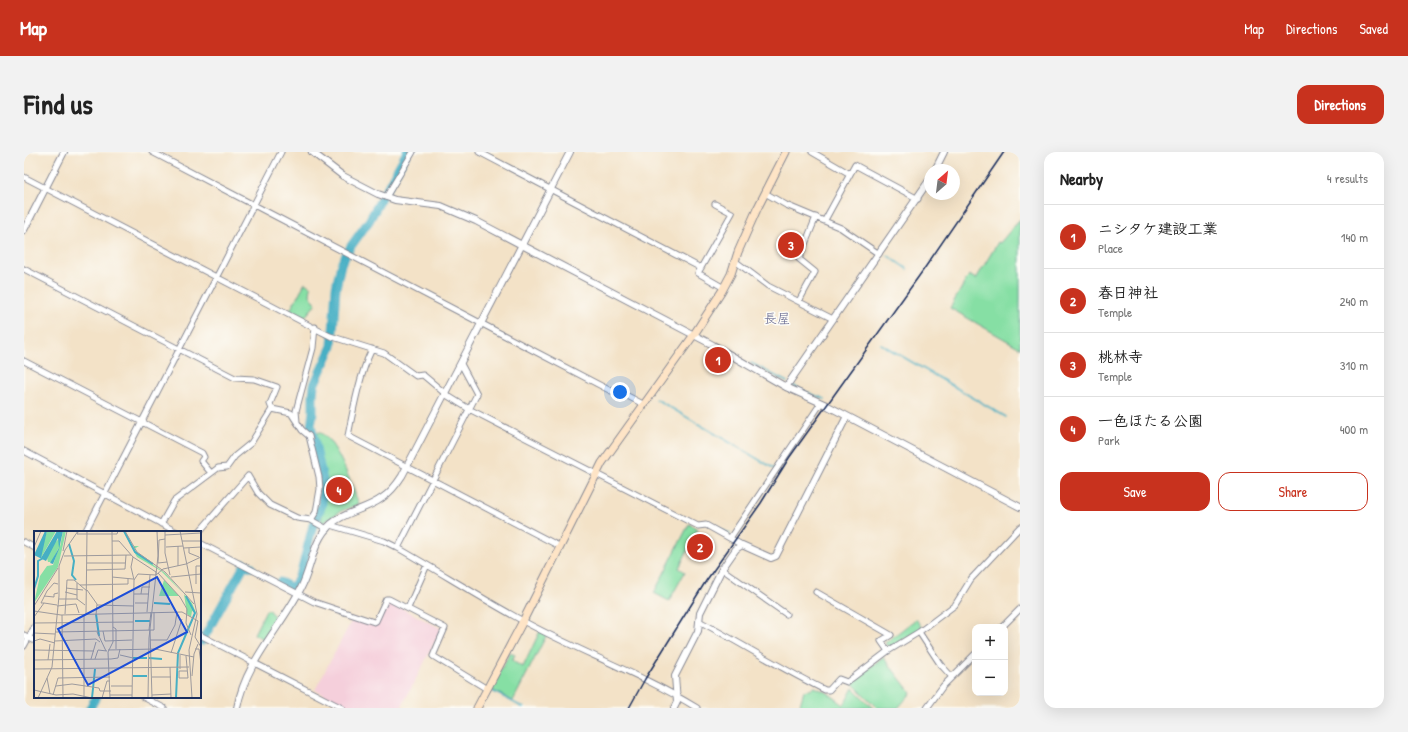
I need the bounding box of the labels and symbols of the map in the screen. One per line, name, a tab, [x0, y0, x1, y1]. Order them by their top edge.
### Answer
north arrow	[924, 164, 960, 200]
pin: 3	[778, 230, 804, 260]
district label: 長屋	[764, 309, 790, 327]
pin: 1	[705, 345, 731, 375]
your location	[610, 382, 630, 402]
pin: 4	[326, 475, 352, 505]
inset map	[34, 531, 201, 698]
pin: 2	[687, 532, 713, 562]

